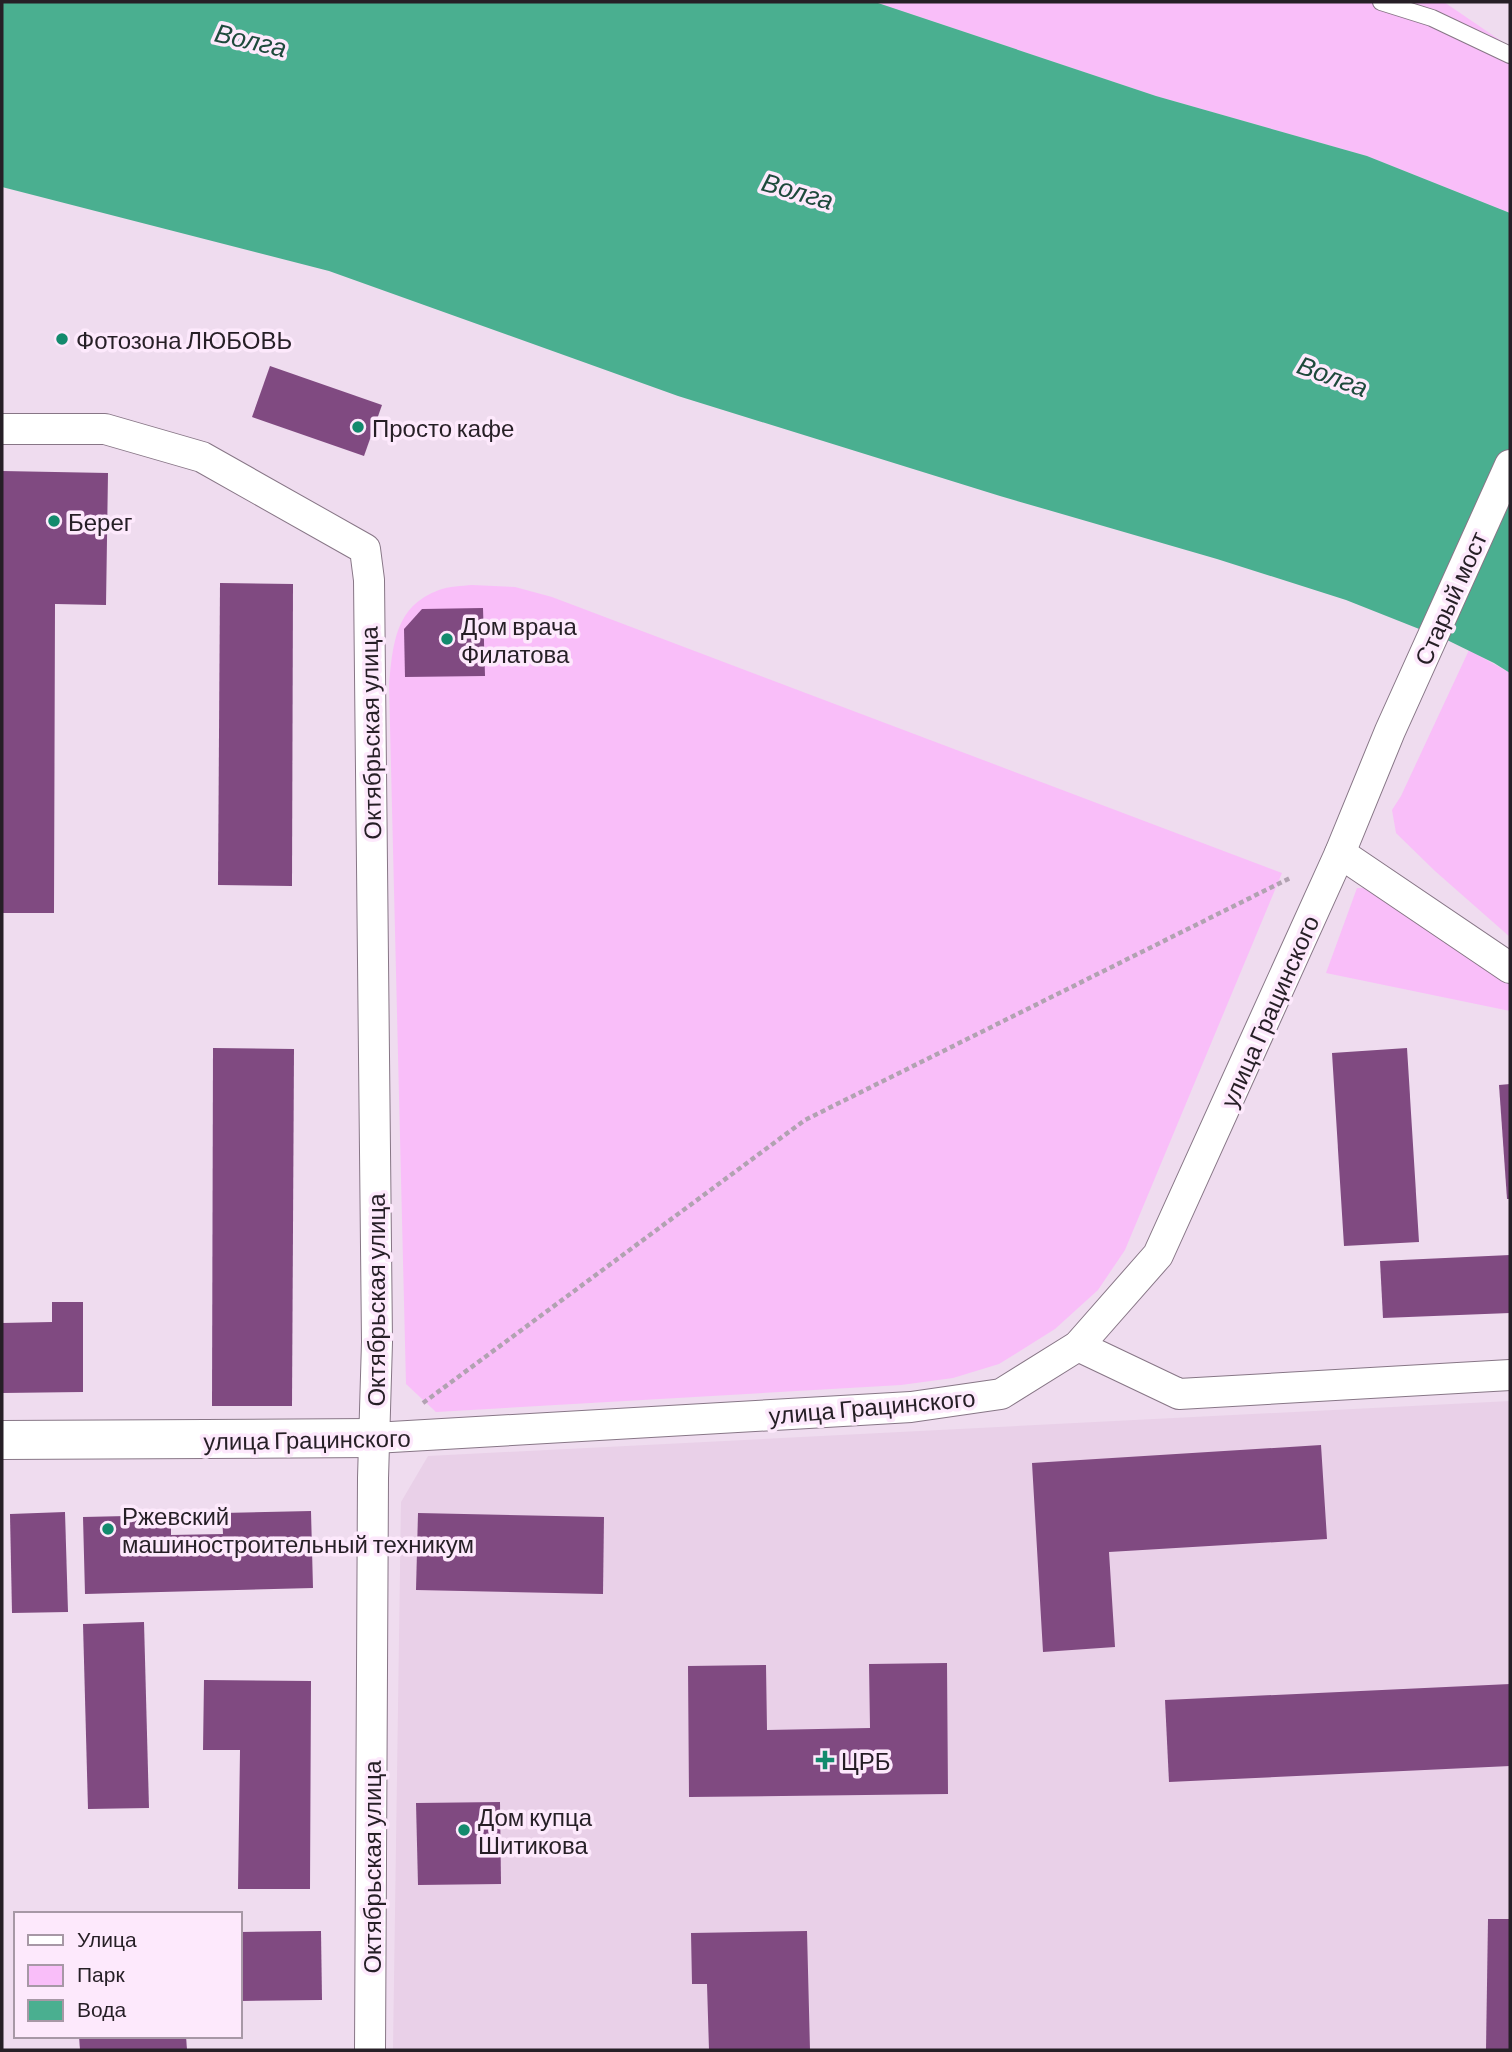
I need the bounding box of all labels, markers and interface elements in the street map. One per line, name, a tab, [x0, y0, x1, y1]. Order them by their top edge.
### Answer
water label: Волга	[212, 16, 290, 62]
water label: Волга	[759, 165, 837, 215]
place label: Фотозона ЛЮБОВЬ	[76, 325, 292, 354]
marker: Фотозона ЛЮБОВЬ	[54, 331, 70, 347]
water label: Волга	[1293, 348, 1373, 402]
place label: Просто кафе	[372, 413, 514, 442]
marker: Просто кафе	[350, 419, 366, 435]
place label: Берег	[68, 507, 133, 536]
marker: Берег	[46, 513, 62, 529]
street label: Старый мост	[1408, 527, 1492, 669]
place label: Дом врача Филатова	[461, 611, 578, 668]
street label: Октябрьская улица	[354, 626, 386, 840]
marker: Дом врача Филатова	[439, 631, 455, 647]
street label: улица Грацинского	[1214, 910, 1324, 1112]
street label: Октябрьская улица	[361, 1193, 390, 1407]
street label: улица Грацинского	[768, 1383, 976, 1429]
street label: улица Грацинского	[203, 1423, 411, 1455]
place label: Ржевский машиностроительный техникум	[122, 1501, 474, 1558]
marker: Ржевский машиностроительный техникум	[100, 1521, 116, 1537]
place label: ЦРБ	[841, 1746, 891, 1775]
marker: ЦРБ	[815, 1750, 835, 1770]
street label: Октябрьская улица	[357, 1760, 386, 1974]
place label: Дом купца Шитикова	[478, 1802, 593, 1859]
marker: Дом купца Шитикова	[456, 1822, 472, 1838]
legend	[14, 1912, 242, 2038]
text: Улица	[77, 1926, 137, 1951]
text: Парк	[77, 1961, 125, 1986]
text: Вода	[77, 1996, 126, 2021]

